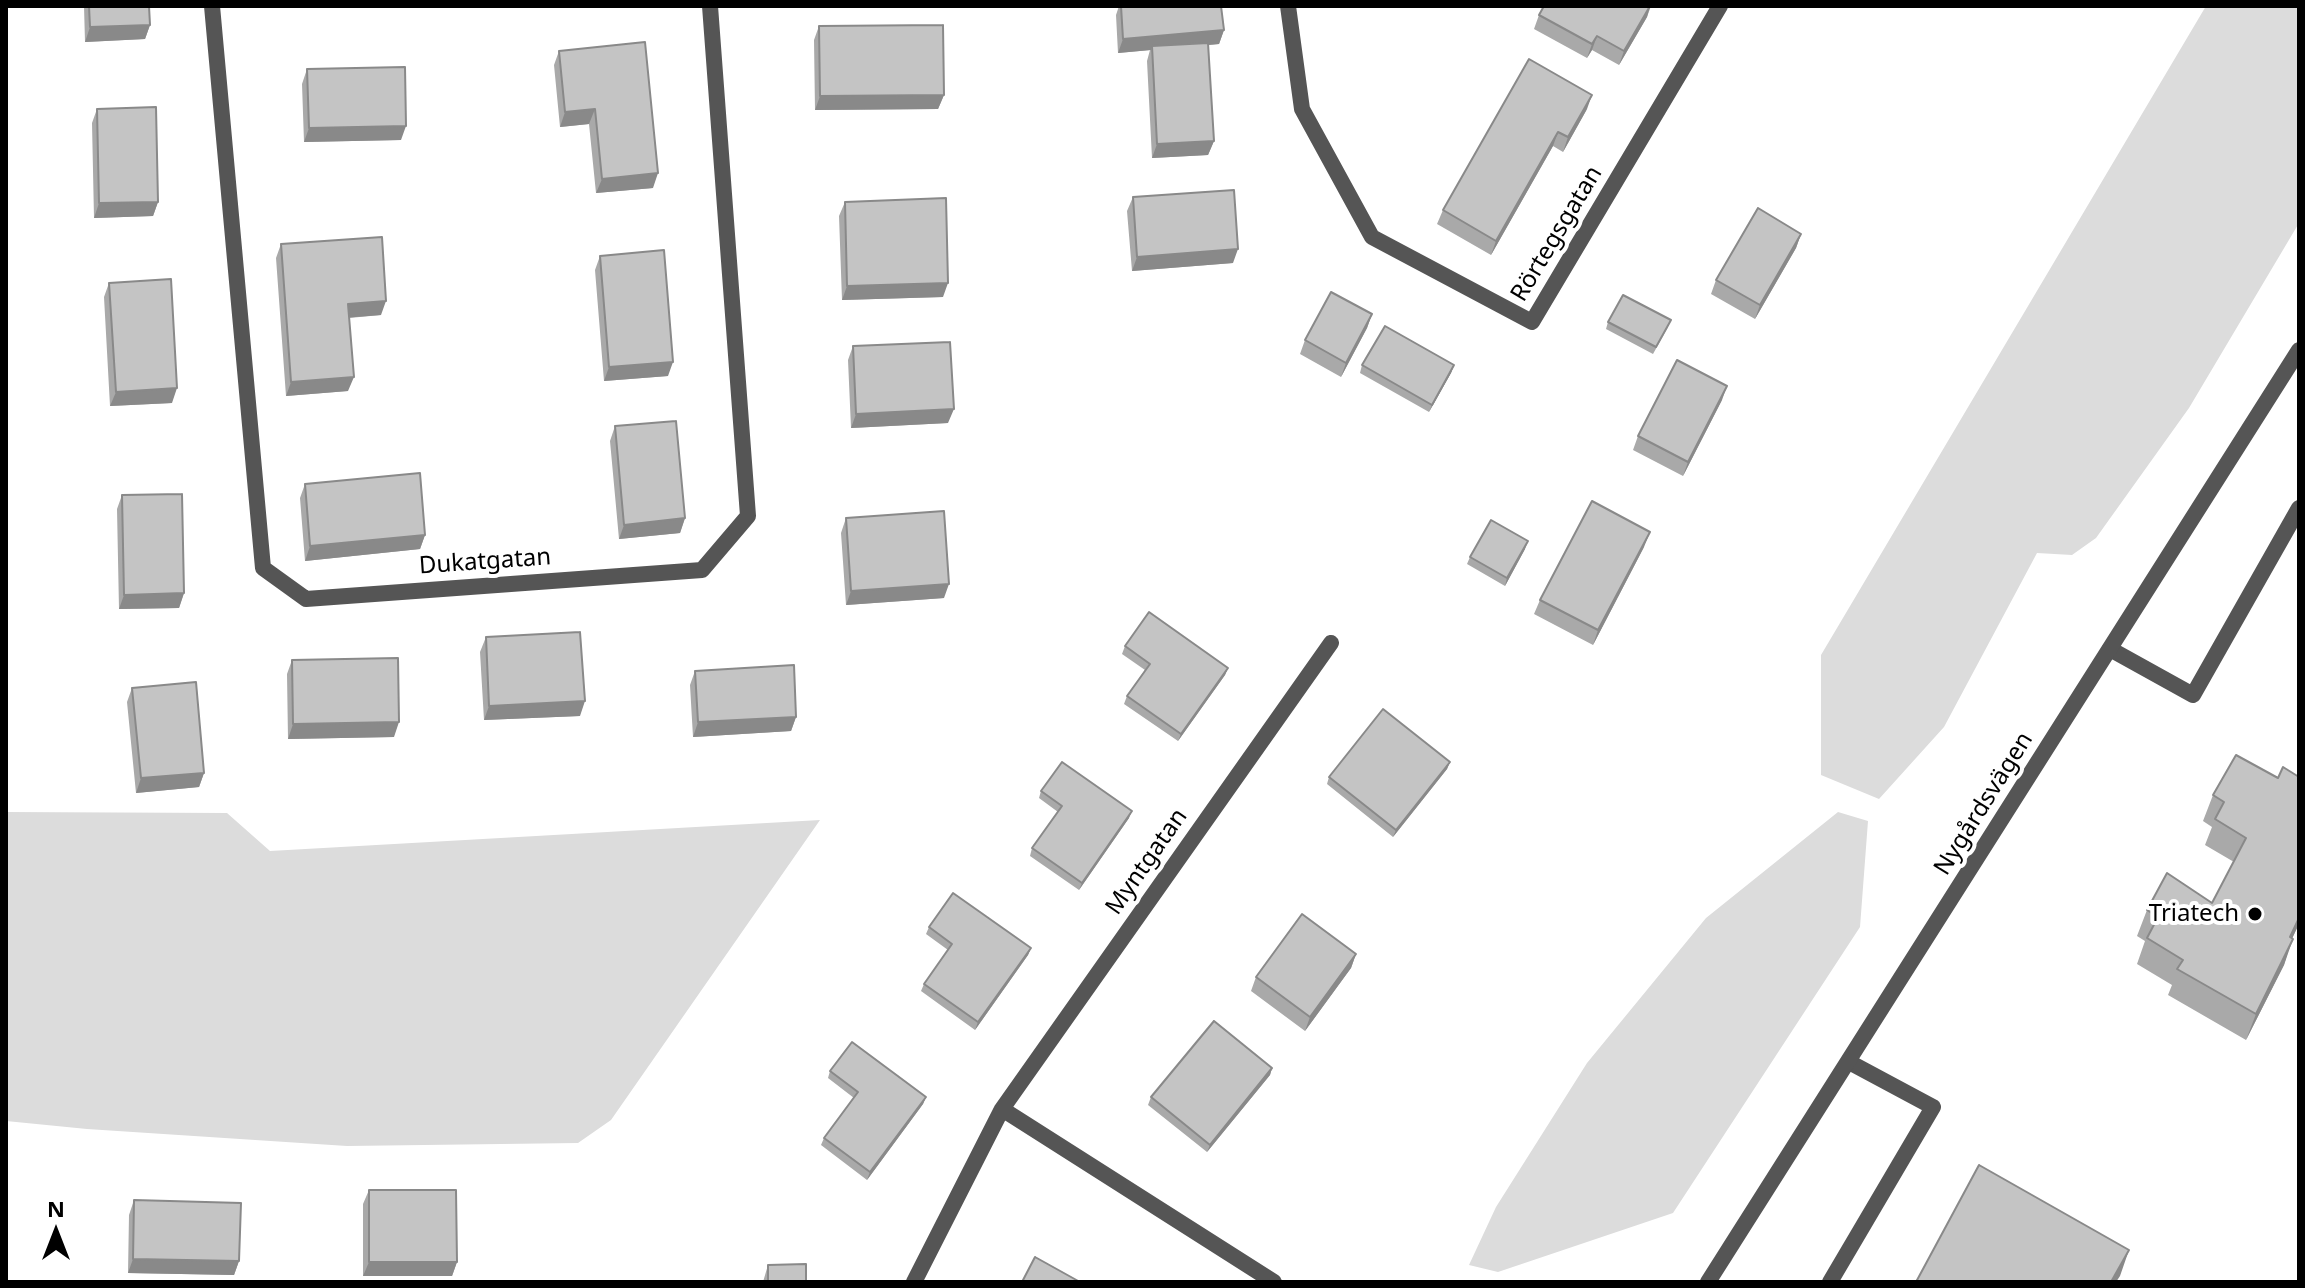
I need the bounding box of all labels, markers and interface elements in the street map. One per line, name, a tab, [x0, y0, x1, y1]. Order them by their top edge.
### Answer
street label: Rörtegsgatan	[1505, 161, 1609, 307]
street label: Dukatgatan	[418, 543, 552, 581]
street label: Nygårdsvägen	[1929, 727, 2039, 881]
street label: Myntgatan	[1100, 803, 1194, 921]
place label: Triatech	[2149, 900, 2239, 928]
marker: Triatech	[2246, 905, 2264, 923]
north arrow	[16, 1192, 96, 1272]
text: N	[47, 1193, 65, 1223]

